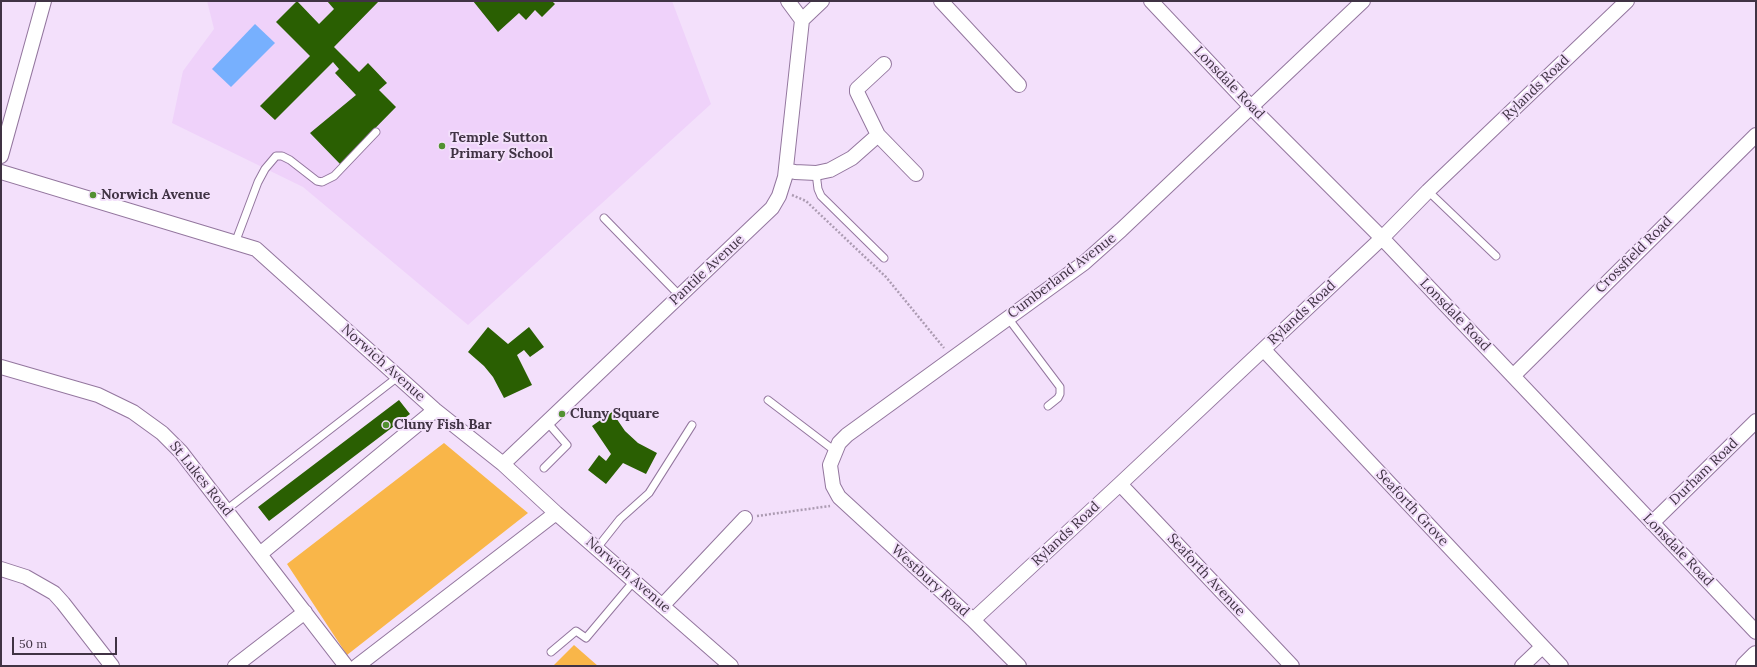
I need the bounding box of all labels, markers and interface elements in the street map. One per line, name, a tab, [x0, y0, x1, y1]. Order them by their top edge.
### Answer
street label: Lonsdale Road	[1190, 43, 1268, 123]
street label: Rylands Road	[1499, 52, 1573, 124]
place label: Temple Sutton Primary School	[450, 130, 553, 162]
marker: Temple Sutton Primary School	[437, 141, 447, 151]
place label: Norwich Avenue	[101, 187, 210, 203]
marker: Norwich Avenue	[88, 190, 98, 200]
street label: Crossfield Road	[1592, 213, 1676, 297]
street label: Cumberland Avenue	[1004, 230, 1120, 322]
street label: Pantile Avenue	[666, 231, 748, 309]
street label: Lonsdale Road	[1416, 275, 1494, 355]
street label: Rylands Road	[1265, 277, 1339, 349]
street label: Norwich Avenue	[338, 321, 428, 405]
place label: Cluny Square	[570, 406, 659, 422]
marker: Cluny Square	[557, 409, 567, 419]
place label: Cluny Fish Bar	[394, 417, 492, 433]
marker: Cluny Fish Bar	[381, 420, 391, 430]
street label: Durham Road	[1666, 435, 1742, 509]
street label: St Lukes Road	[166, 438, 236, 520]
street label: Seaforth Grove	[1372, 466, 1452, 550]
street label: Rylands Road	[1029, 498, 1103, 570]
street label: Lonsdale Road	[1639, 510, 1717, 590]
street label: Seaforth Avenue	[1163, 530, 1249, 620]
street label: Norwich Avenue	[582, 534, 674, 616]
street label: Westbury Road	[888, 542, 972, 620]
scale bar	[14, 629, 119, 655]
text: 50 m	[19, 636, 47, 651]

